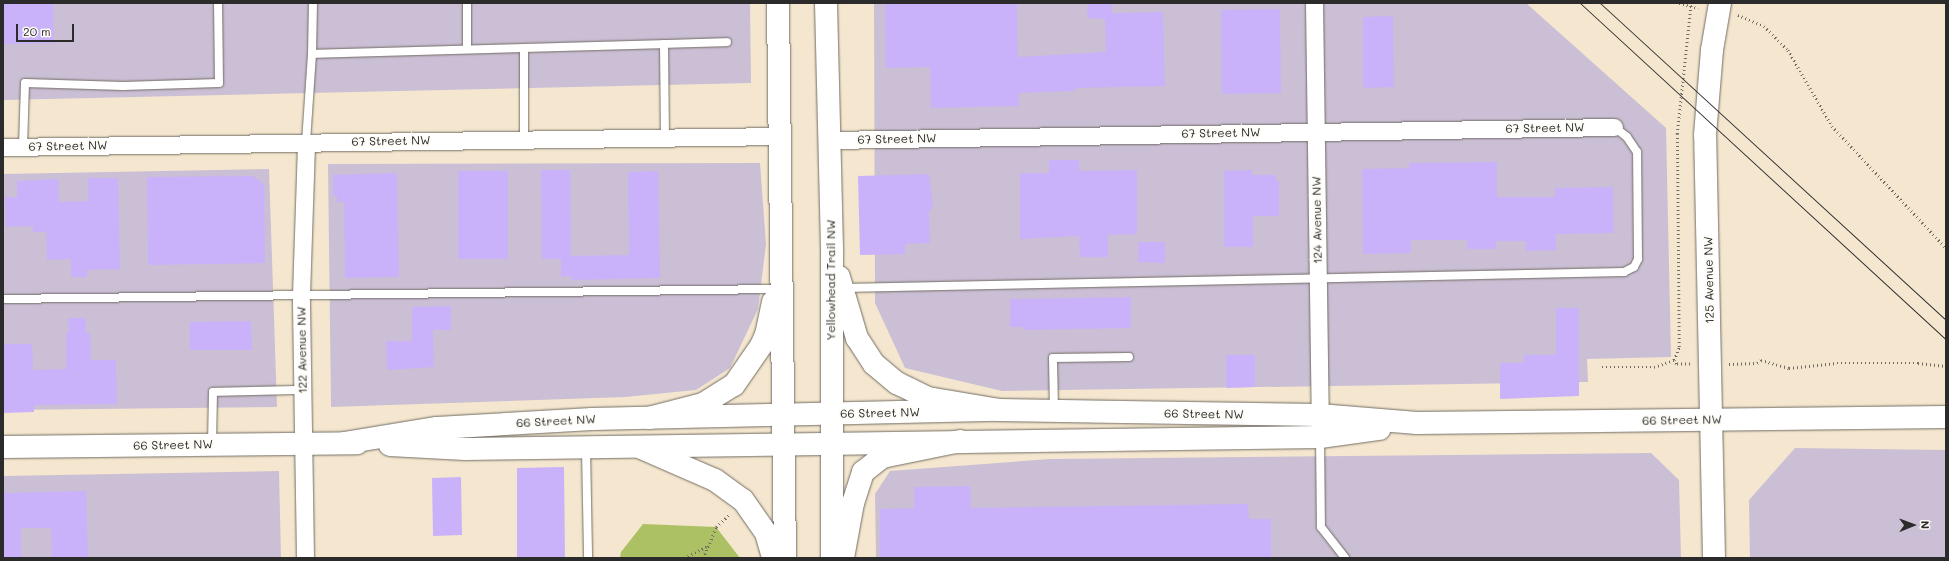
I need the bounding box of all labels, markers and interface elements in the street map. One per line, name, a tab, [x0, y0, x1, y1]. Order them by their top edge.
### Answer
scale bar	[18, 16, 76, 42]
text: 20 m	[23, 23, 51, 39]
street label: 67 Street NW	[1505, 120, 1585, 136]
street label: 67 Street NW	[1181, 125, 1261, 141]
street label: 67 Street NW	[857, 131, 937, 147]
street label: 67 Street NW	[351, 133, 431, 149]
street label: 67 Street NW	[28, 138, 108, 154]
street label: 124 Avenue NW	[1309, 176, 1325, 264]
street label: Yellowhead Trail NW	[824, 220, 838, 340]
street label: 125 Avenue NW	[1701, 236, 1717, 324]
street label: 122 Avenue NW	[294, 306, 310, 394]
street label: 66 Street NW	[840, 405, 920, 421]
street label: 66 Street NW	[1164, 406, 1244, 422]
street label: 66 Street NW	[516, 412, 596, 430]
street label: 66 Street NW	[1642, 412, 1722, 428]
street label: 66 Street NW	[133, 437, 213, 453]
north arrow	[1893, 505, 1933, 545]
text: N	[1918, 520, 1933, 529]

